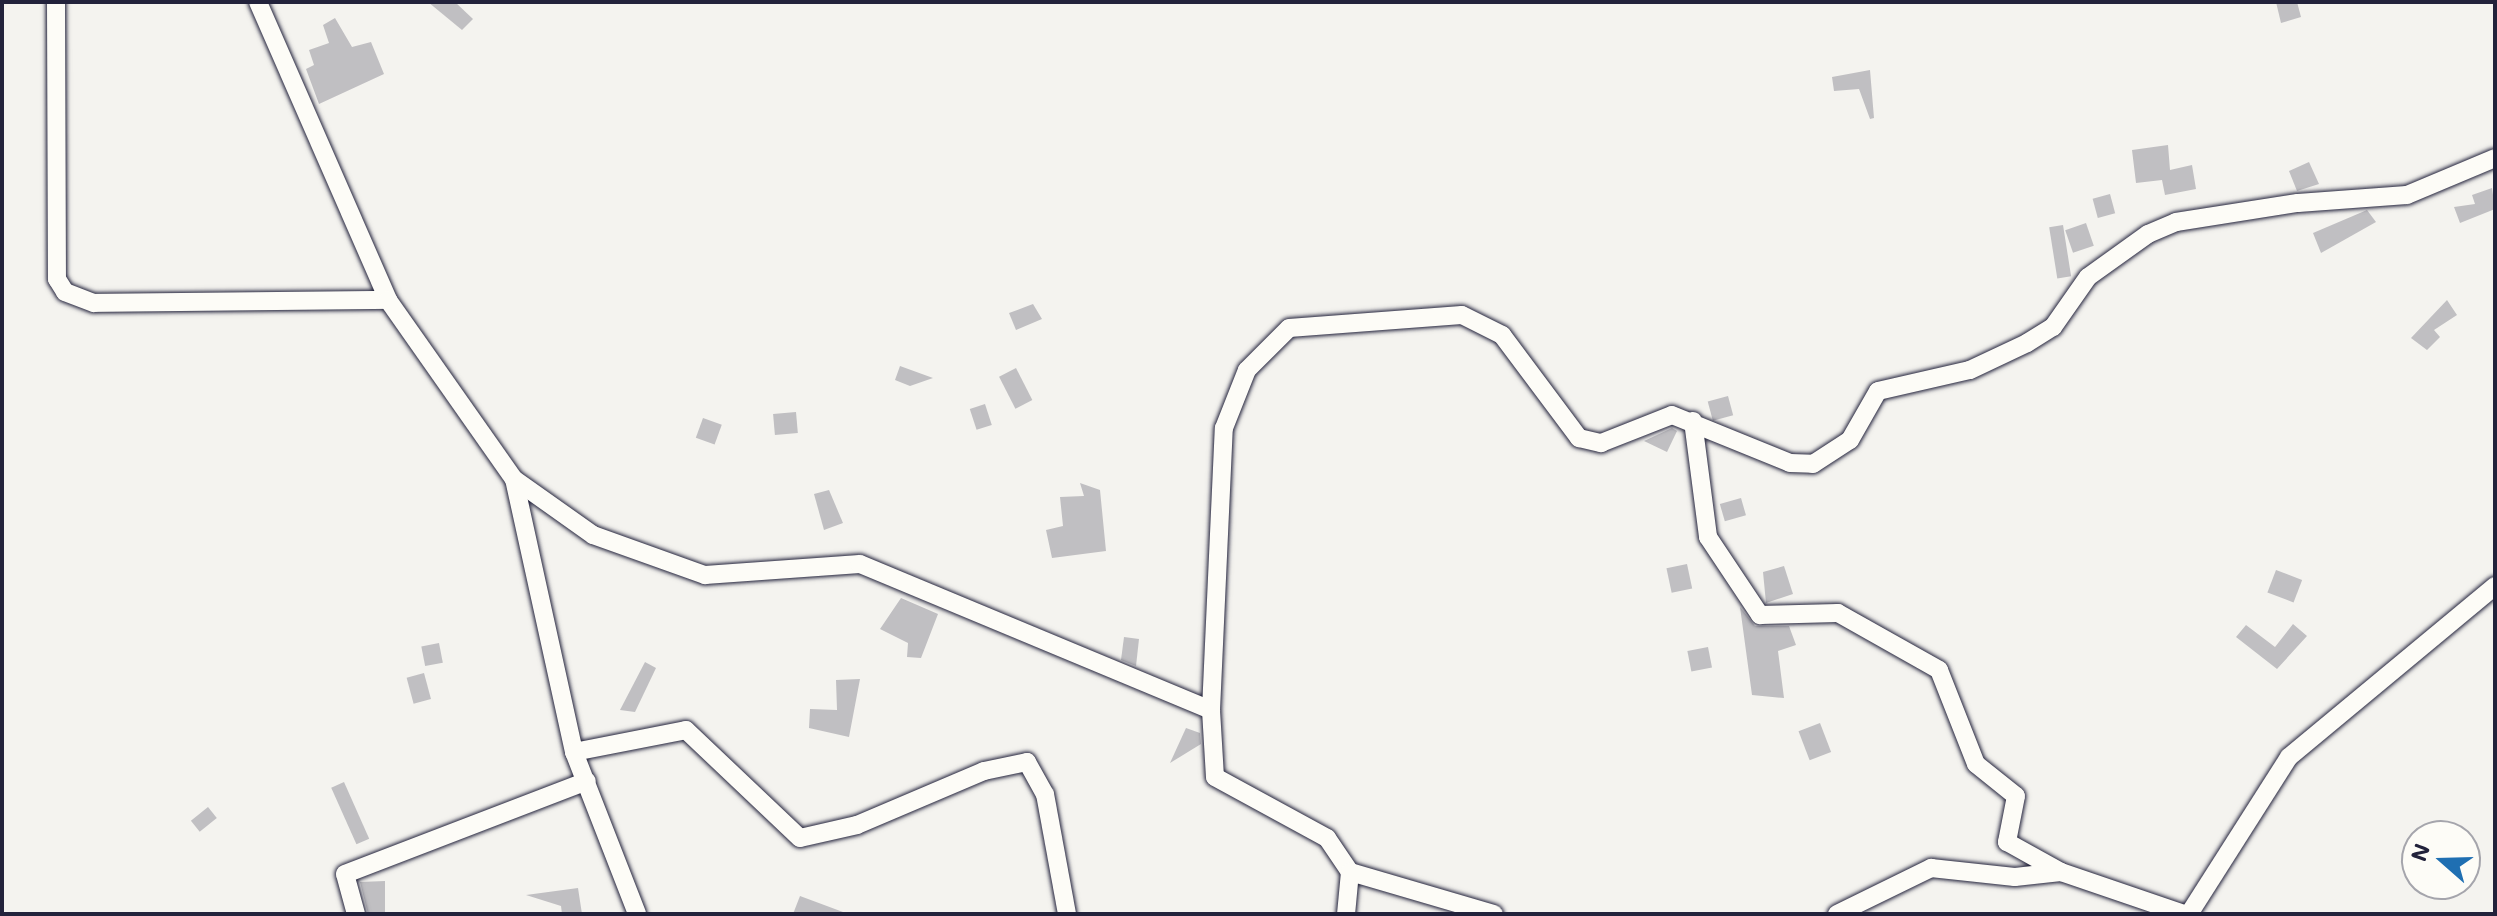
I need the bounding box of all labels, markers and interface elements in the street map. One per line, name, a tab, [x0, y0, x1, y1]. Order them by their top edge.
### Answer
north arrow	[2401, 820, 2481, 900]
text: N	[2403, 840, 2436, 865]

